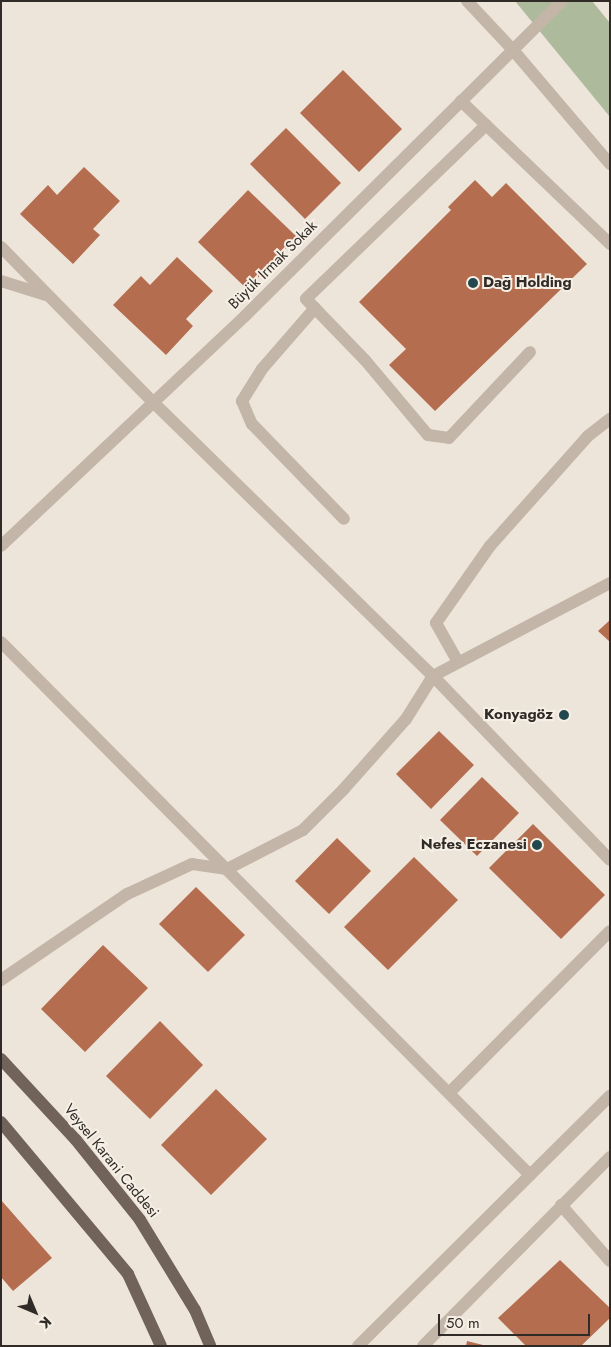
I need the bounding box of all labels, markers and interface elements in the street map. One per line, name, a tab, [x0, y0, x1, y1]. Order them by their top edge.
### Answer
street label: Büyük Irmak Sokak	[225, 217, 321, 313]
place label: Dağ Holding	[483, 274, 572, 292]
marker: Dağ Holding	[467, 277, 479, 289]
place label: Konyagöz	[484, 706, 553, 724]
marker: Konyagöz	[557, 708, 571, 722]
place label: Nefes Eczanesi	[421, 836, 527, 854]
marker: Nefes Eczanesi	[531, 839, 543, 851]
street label: Veysel Karani Caddesi	[60, 1101, 162, 1221]
north arrow	[10, 1287, 60, 1337]
scale bar	[441, 1304, 594, 1336]
text: K	[35, 1312, 56, 1333]
text: 50 m	[446, 1312, 480, 1334]

